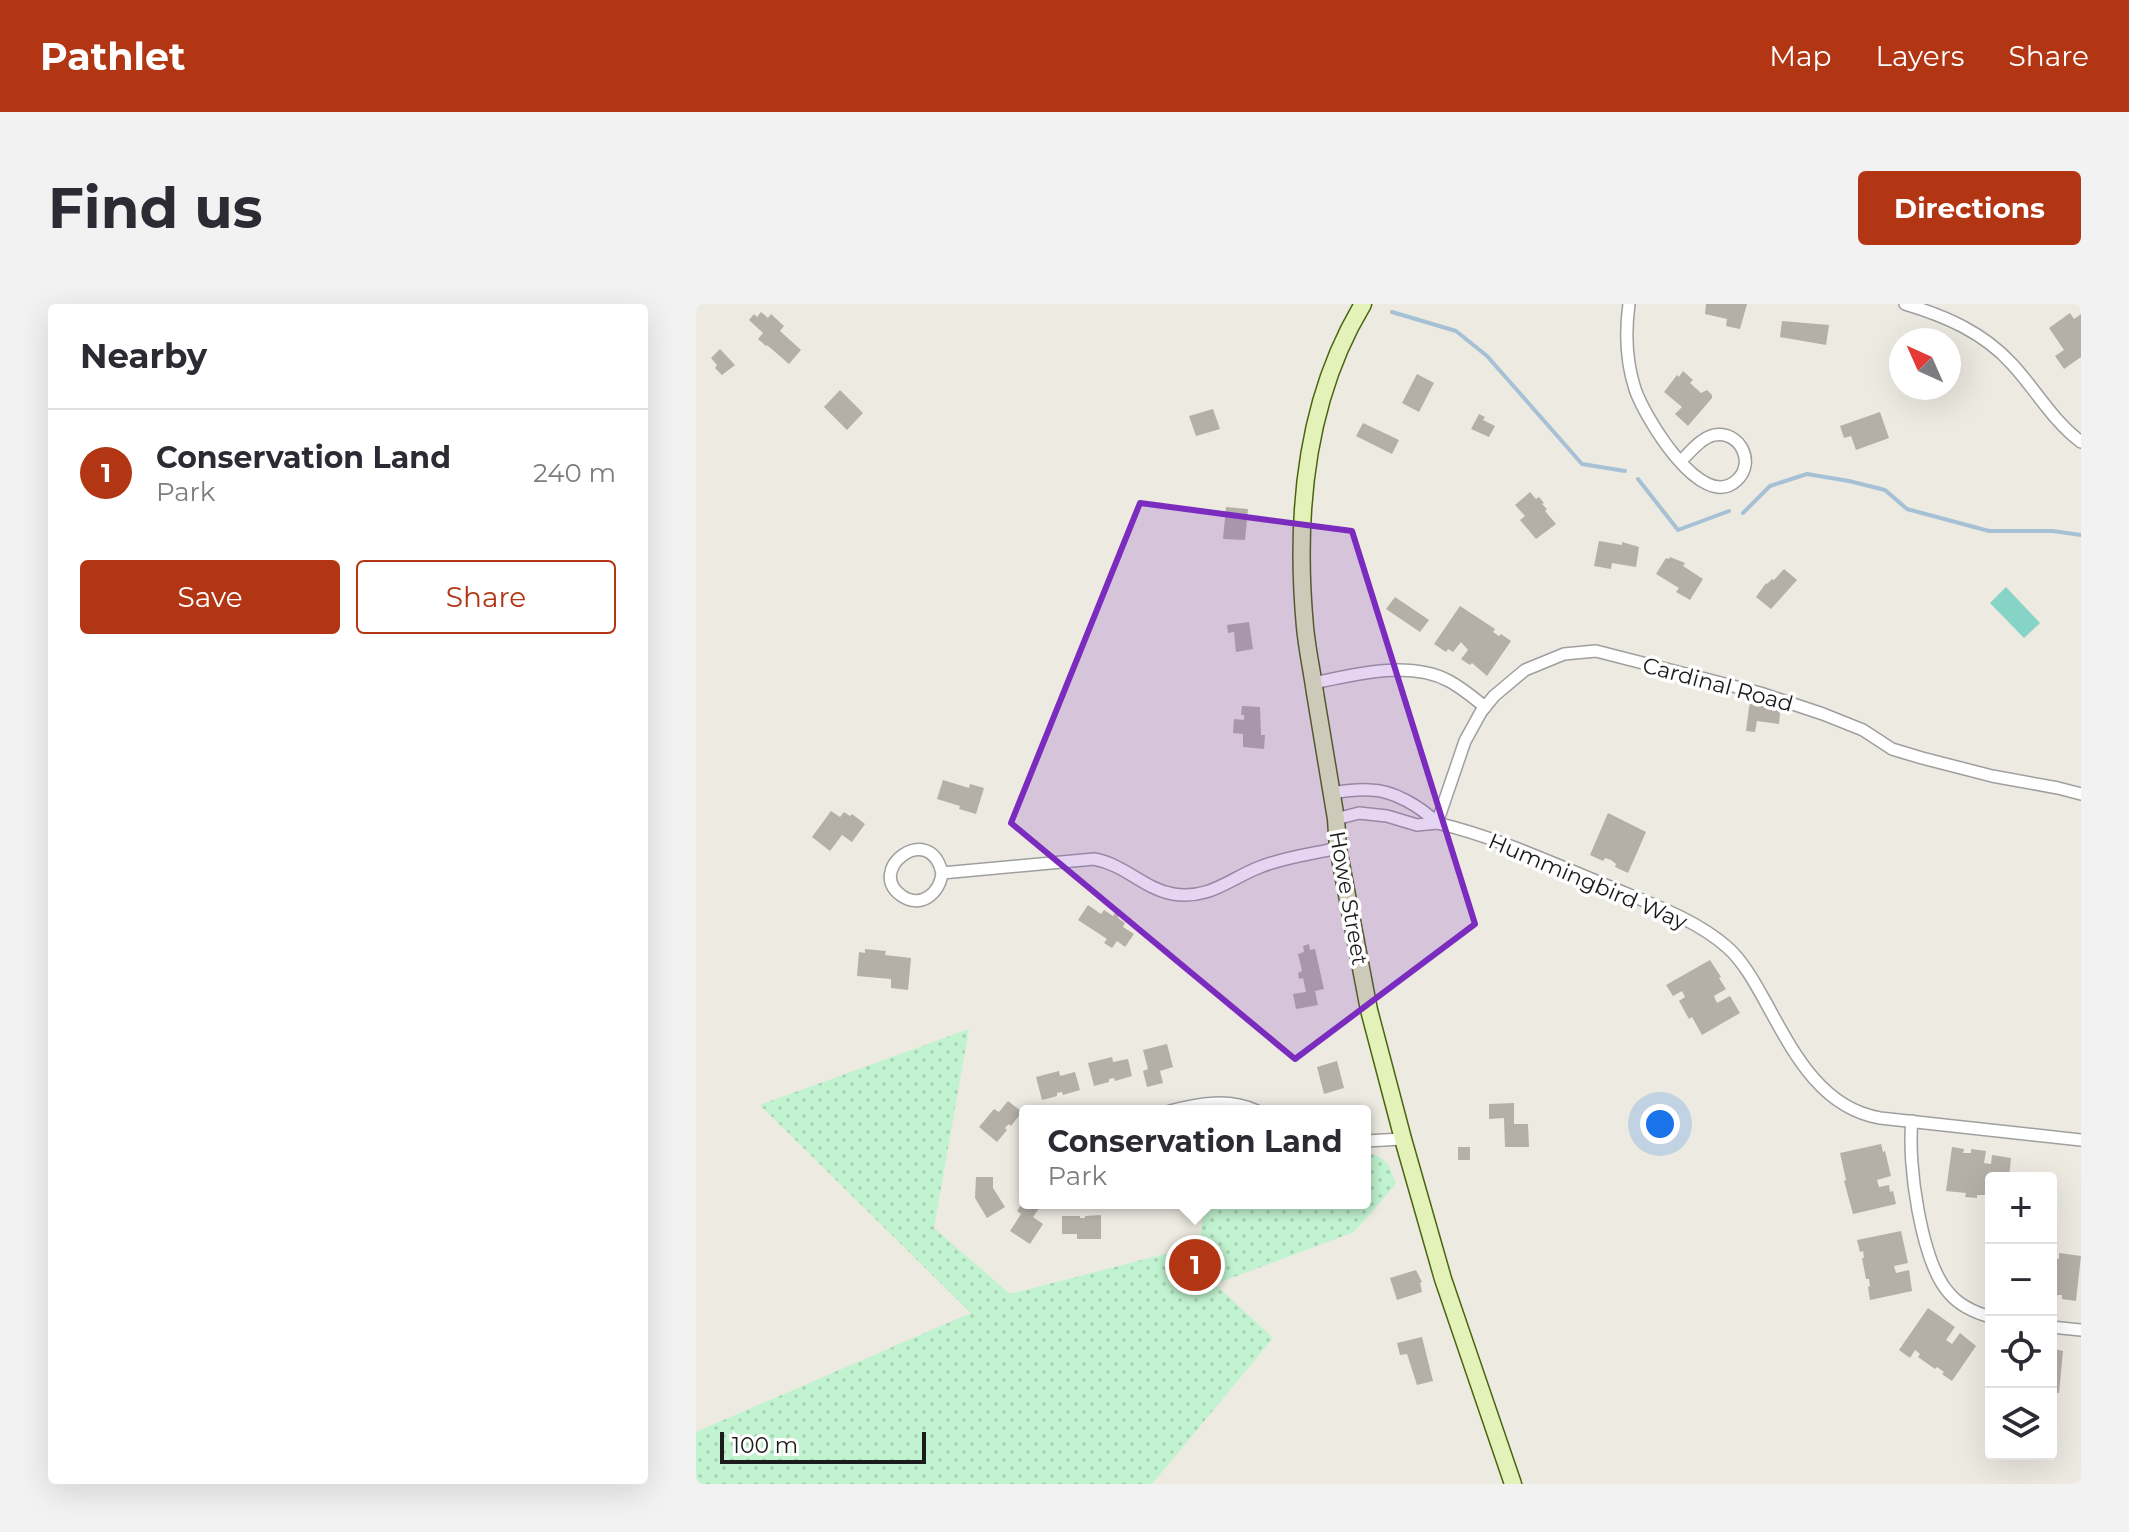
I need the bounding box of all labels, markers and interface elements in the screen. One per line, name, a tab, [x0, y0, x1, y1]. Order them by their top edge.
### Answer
text: Pathlet	[40, 33, 185, 80]
text: Map	[1769, 39, 1832, 73]
text: Layers	[1876, 39, 1965, 73]
text: Share	[2009, 39, 2089, 73]
button: Directions	[1858, 171, 2081, 245]
text: Find us	[48, 174, 262, 242]
north arrow	[1889, 328, 1961, 400]
text: Nearby	[80, 335, 207, 377]
text: Conservation Land	[156, 439, 451, 476]
text: 1	[101, 457, 111, 489]
text: 240 m	[533, 457, 616, 489]
text: Park	[156, 476, 215, 508]
button: Save	[80, 560, 340, 634]
button: Share	[356, 560, 616, 634]
street label: Cardinal Road	[1640, 651, 1796, 718]
street label: Hummingbird Way	[1485, 827, 1691, 936]
street label: Howe Street	[1323, 829, 1374, 967]
your location	[1640, 1104, 1680, 1144]
popup	[1019, 1105, 1371, 1209]
text: Conservation Land	[1048, 1123, 1342, 1160]
text: Park	[1048, 1160, 1107, 1192]
map controls	[1985, 1172, 2057, 1460]
button: +	[1985, 1172, 2057, 1244]
pin: 1	[1169, 1235, 1221, 1295]
button: −	[1985, 1244, 2057, 1316]
button: locate	[1985, 1316, 2057, 1388]
button: layers	[1985, 1388, 2057, 1460]
scale bar	[720, 1428, 926, 1464]
text: 100 m	[732, 1432, 798, 1459]

